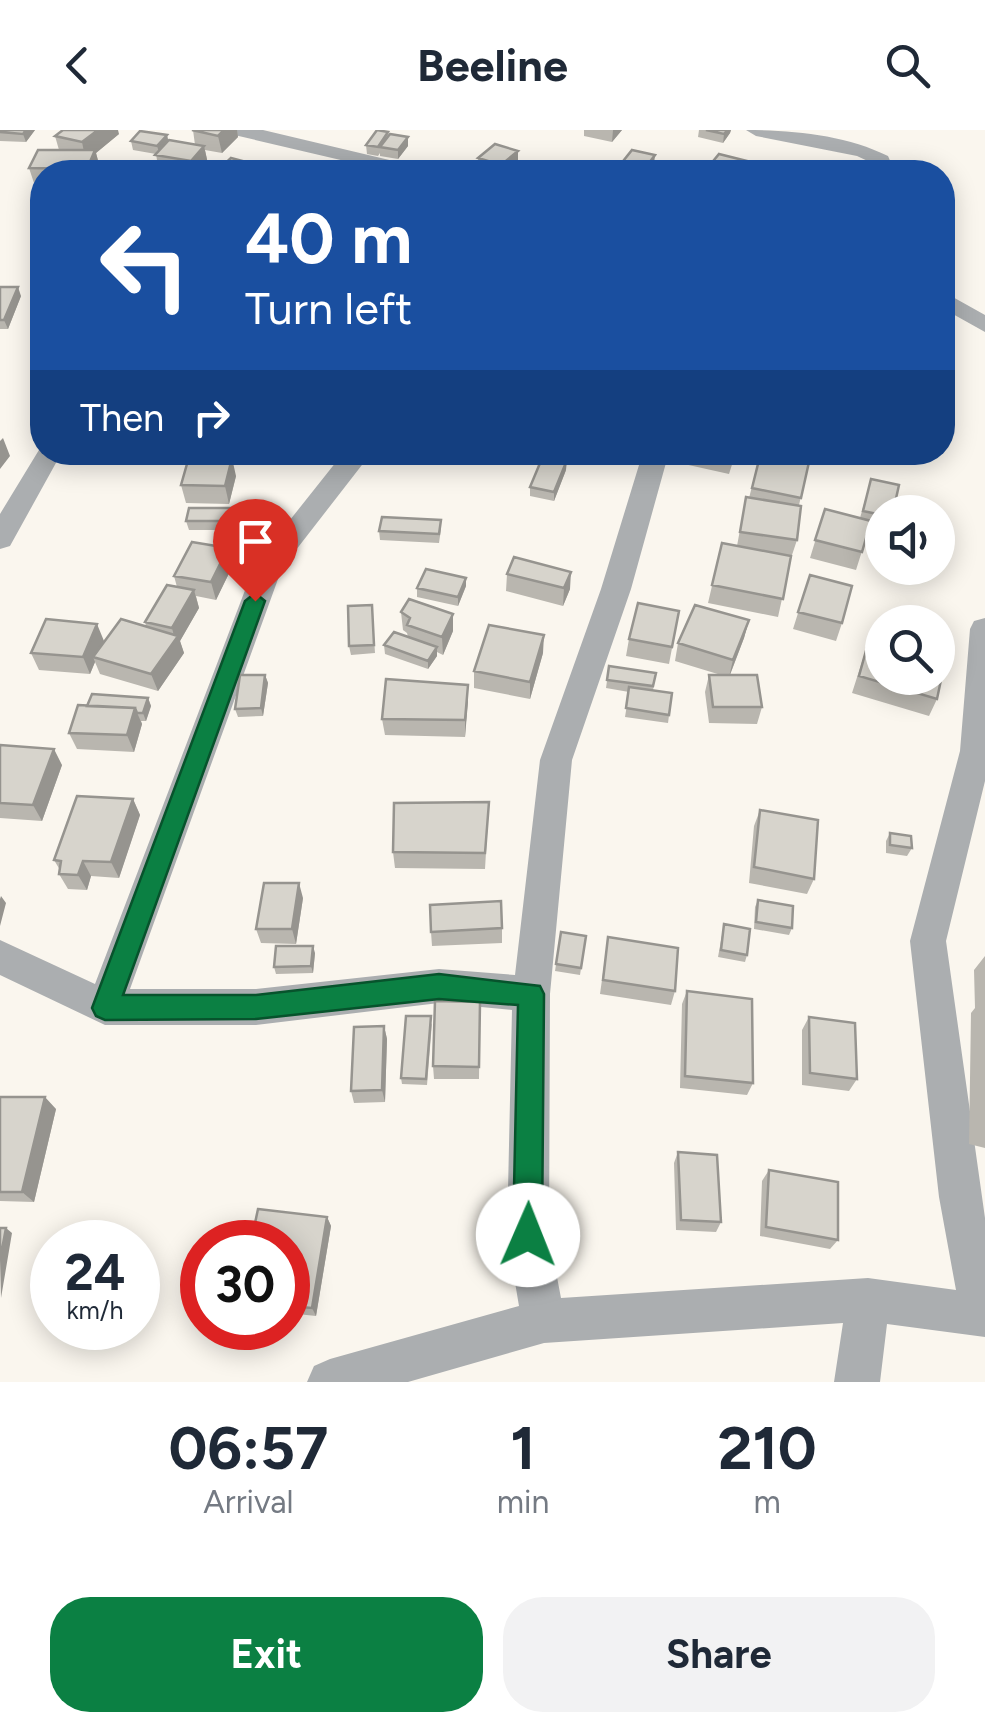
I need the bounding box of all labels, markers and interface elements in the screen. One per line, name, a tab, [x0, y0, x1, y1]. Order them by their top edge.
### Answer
icon: back	[50, 38, 105, 93]
text: Beeline	[417, 38, 568, 92]
icon: search	[880, 38, 935, 93]
text: 40 m	[245, 196, 412, 281]
icon: left	[80, 200, 210, 330]
text: Turn left	[245, 281, 412, 335]
icon: right	[184, 390, 239, 445]
text: Then	[80, 395, 164, 441]
map controls	[865, 495, 955, 695]
button: sound	[865, 495, 955, 585]
pin	[213, 499, 298, 602]
icon: arrive	[228, 514, 283, 569]
button: search	[865, 605, 955, 695]
position arrow	[476, 1183, 580, 1287]
speed limit sign: 30	[180, 1220, 310, 1350]
text: 24	[65, 1242, 125, 1303]
text: km/h	[66, 1295, 124, 1325]
text: 06:57	[168, 1412, 328, 1484]
text: 1	[510, 1412, 536, 1484]
text: 210	[718, 1412, 817, 1484]
text: Arrival	[203, 1483, 294, 1521]
text: min	[497, 1483, 549, 1521]
text: m	[754, 1483, 781, 1521]
button: Exit	[50, 1597, 483, 1712]
button: Share	[503, 1597, 935, 1712]

